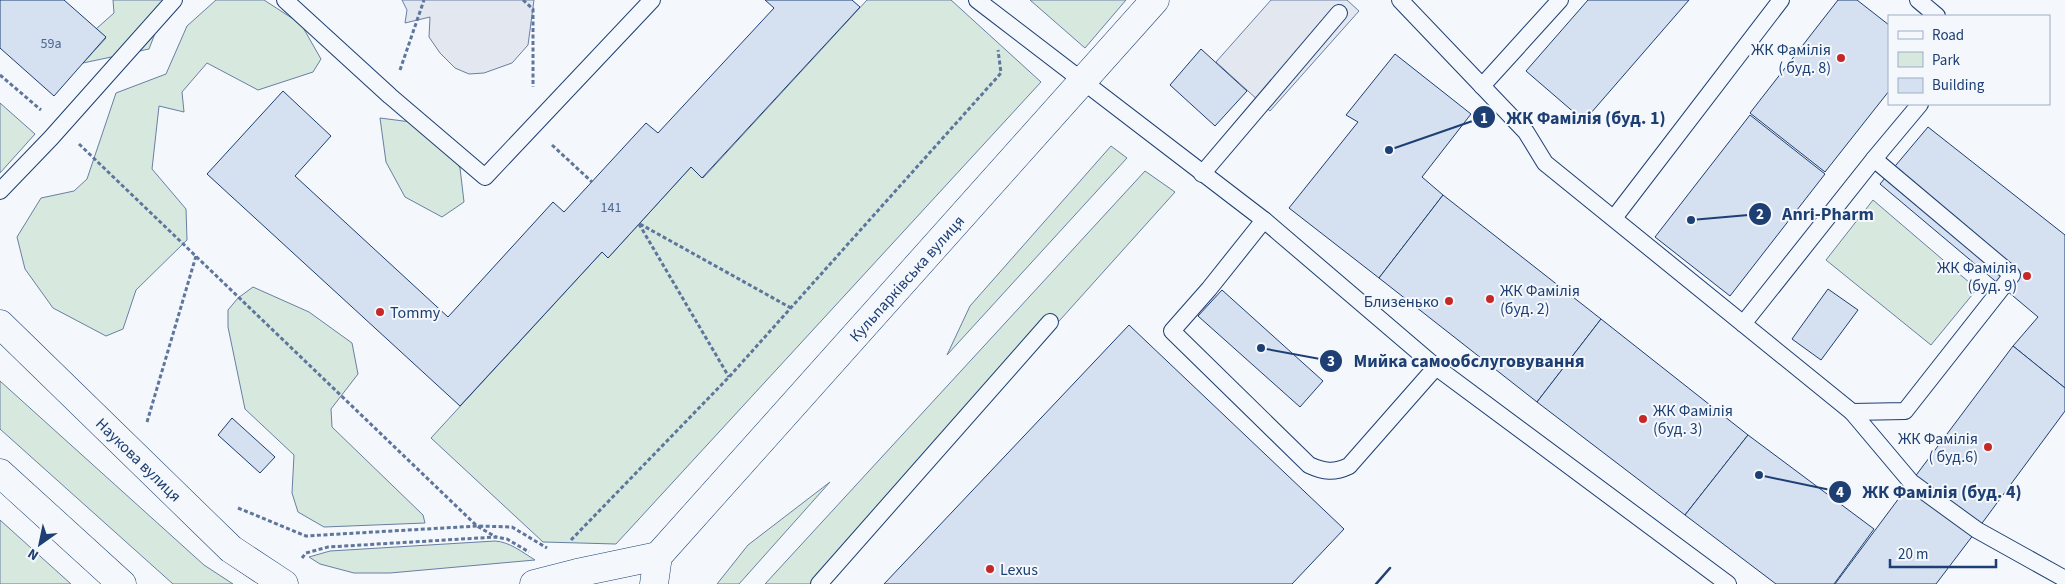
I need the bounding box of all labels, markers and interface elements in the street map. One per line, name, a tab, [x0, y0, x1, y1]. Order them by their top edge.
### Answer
legend	[1888, 15, 2050, 105]
text: Road	[1932, 25, 1964, 46]
house number: 59а	[41, 34, 61, 54]
place label: ЖК Фамілія ( буд. 8)	[1751, 39, 1831, 79]
text: Park	[1932, 50, 1961, 71]
marker: ЖК Фамілія ( буд. 8)	[1835, 52, 1847, 64]
text: Building	[1932, 75, 1985, 96]
callout: ЖК Фамілія (буд. 1)	[1472, 101, 1676, 134]
text: ЖК Фамілія (буд. 1)	[1506, 106, 1666, 131]
text: 1	[1480, 108, 1488, 129]
callout: Anri-Pharm	[1747, 197, 1884, 230]
house number: 141	[601, 198, 621, 218]
text: Anri-Pharm	[1781, 202, 1874, 227]
text: 2	[1756, 204, 1764, 225]
street label: Кульпарківська вулиця	[845, 211, 970, 347]
place label: ЖК Фамілія (буд. 9)	[1937, 257, 2017, 297]
marker: ЖК Фамілія (буд. 9)	[2021, 270, 2033, 282]
place label: ЖК Фамілія (буд. 2)	[1500, 280, 1580, 320]
place label: Близенько	[1364, 291, 1439, 313]
marker: ЖК Фамілія (буд. 2)	[1484, 293, 1496, 305]
marker: Близенько	[1443, 295, 1455, 307]
place label: Tommy	[390, 302, 441, 324]
marker: Tommy	[374, 306, 386, 318]
callout: Мийка самообслуговування	[1318, 344, 1594, 377]
text: Мийка самообслуговування	[1354, 349, 1584, 374]
text: 3	[1327, 351, 1335, 372]
place label: ЖК Фамілія (буд. 3)	[1653, 400, 1733, 440]
street label: Наукова вулиця	[91, 413, 186, 507]
marker: ЖК Фамілія (буд. 3)	[1637, 413, 1649, 425]
place label: ЖК Фамілія ( буд.6)	[1898, 428, 1978, 468]
marker: ЖК Фамілія ( буд.6)	[1982, 441, 1994, 453]
callout: ЖК Фамілія (буд. 4)	[1827, 475, 2032, 508]
text: ЖК Фамілія (буд. 4)	[1862, 480, 2022, 505]
text: 4	[1836, 482, 1844, 503]
north arrow	[15, 519, 65, 569]
scale bar	[1890, 536, 1996, 568]
text: N	[24, 543, 43, 565]
text: 20 m	[1898, 544, 1928, 565]
place label: Lexus	[1000, 559, 1038, 581]
marker: Lexus	[984, 563, 996, 575]

